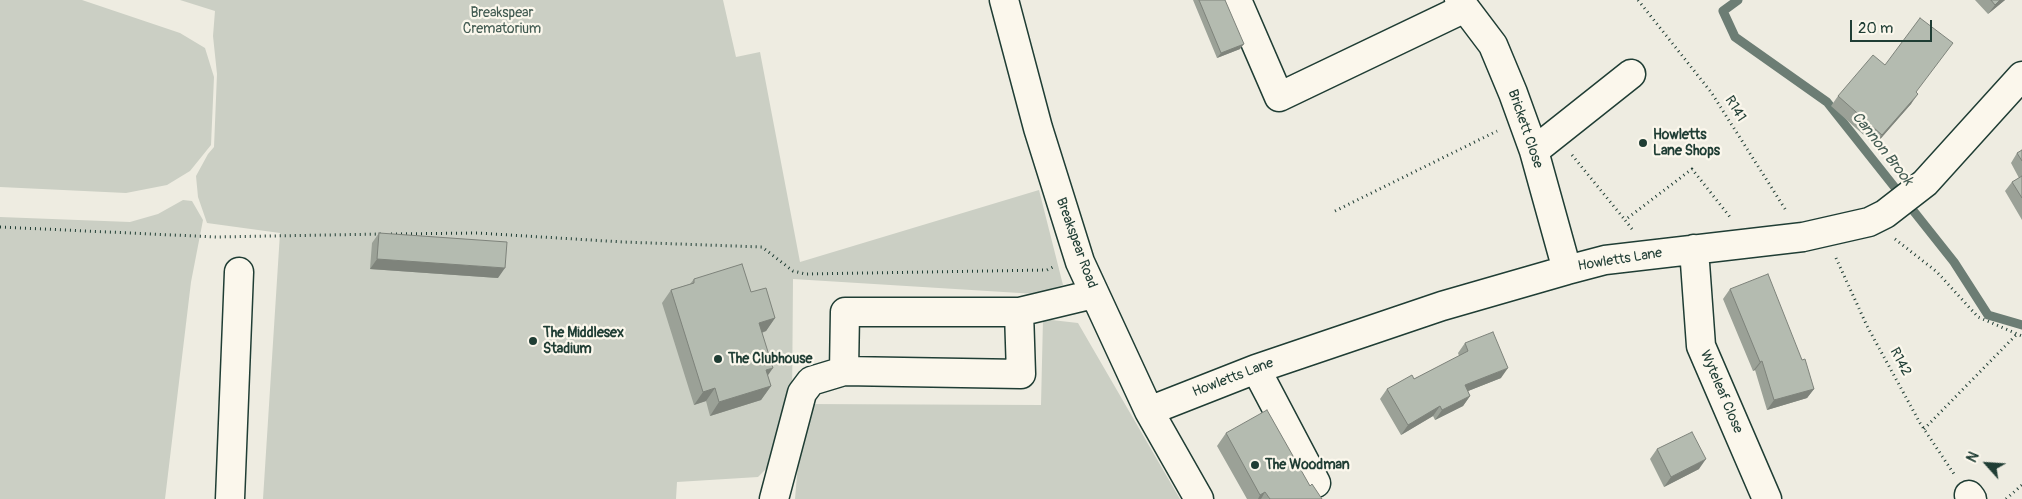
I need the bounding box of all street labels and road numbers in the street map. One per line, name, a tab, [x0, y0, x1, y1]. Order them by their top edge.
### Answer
street label: Brickett Close	[1504, 87, 1546, 171]
street label: R141	[1721, 93, 1749, 125]
street label: Breakspear Road	[1052, 195, 1100, 291]
street label: Howletts Lane	[1577, 245, 1663, 275]
street label: R142	[1886, 345, 1914, 379]
street label: Wyteleaf Close	[1696, 348, 1746, 436]
street label: Howletts Lane	[1190, 355, 1276, 401]

